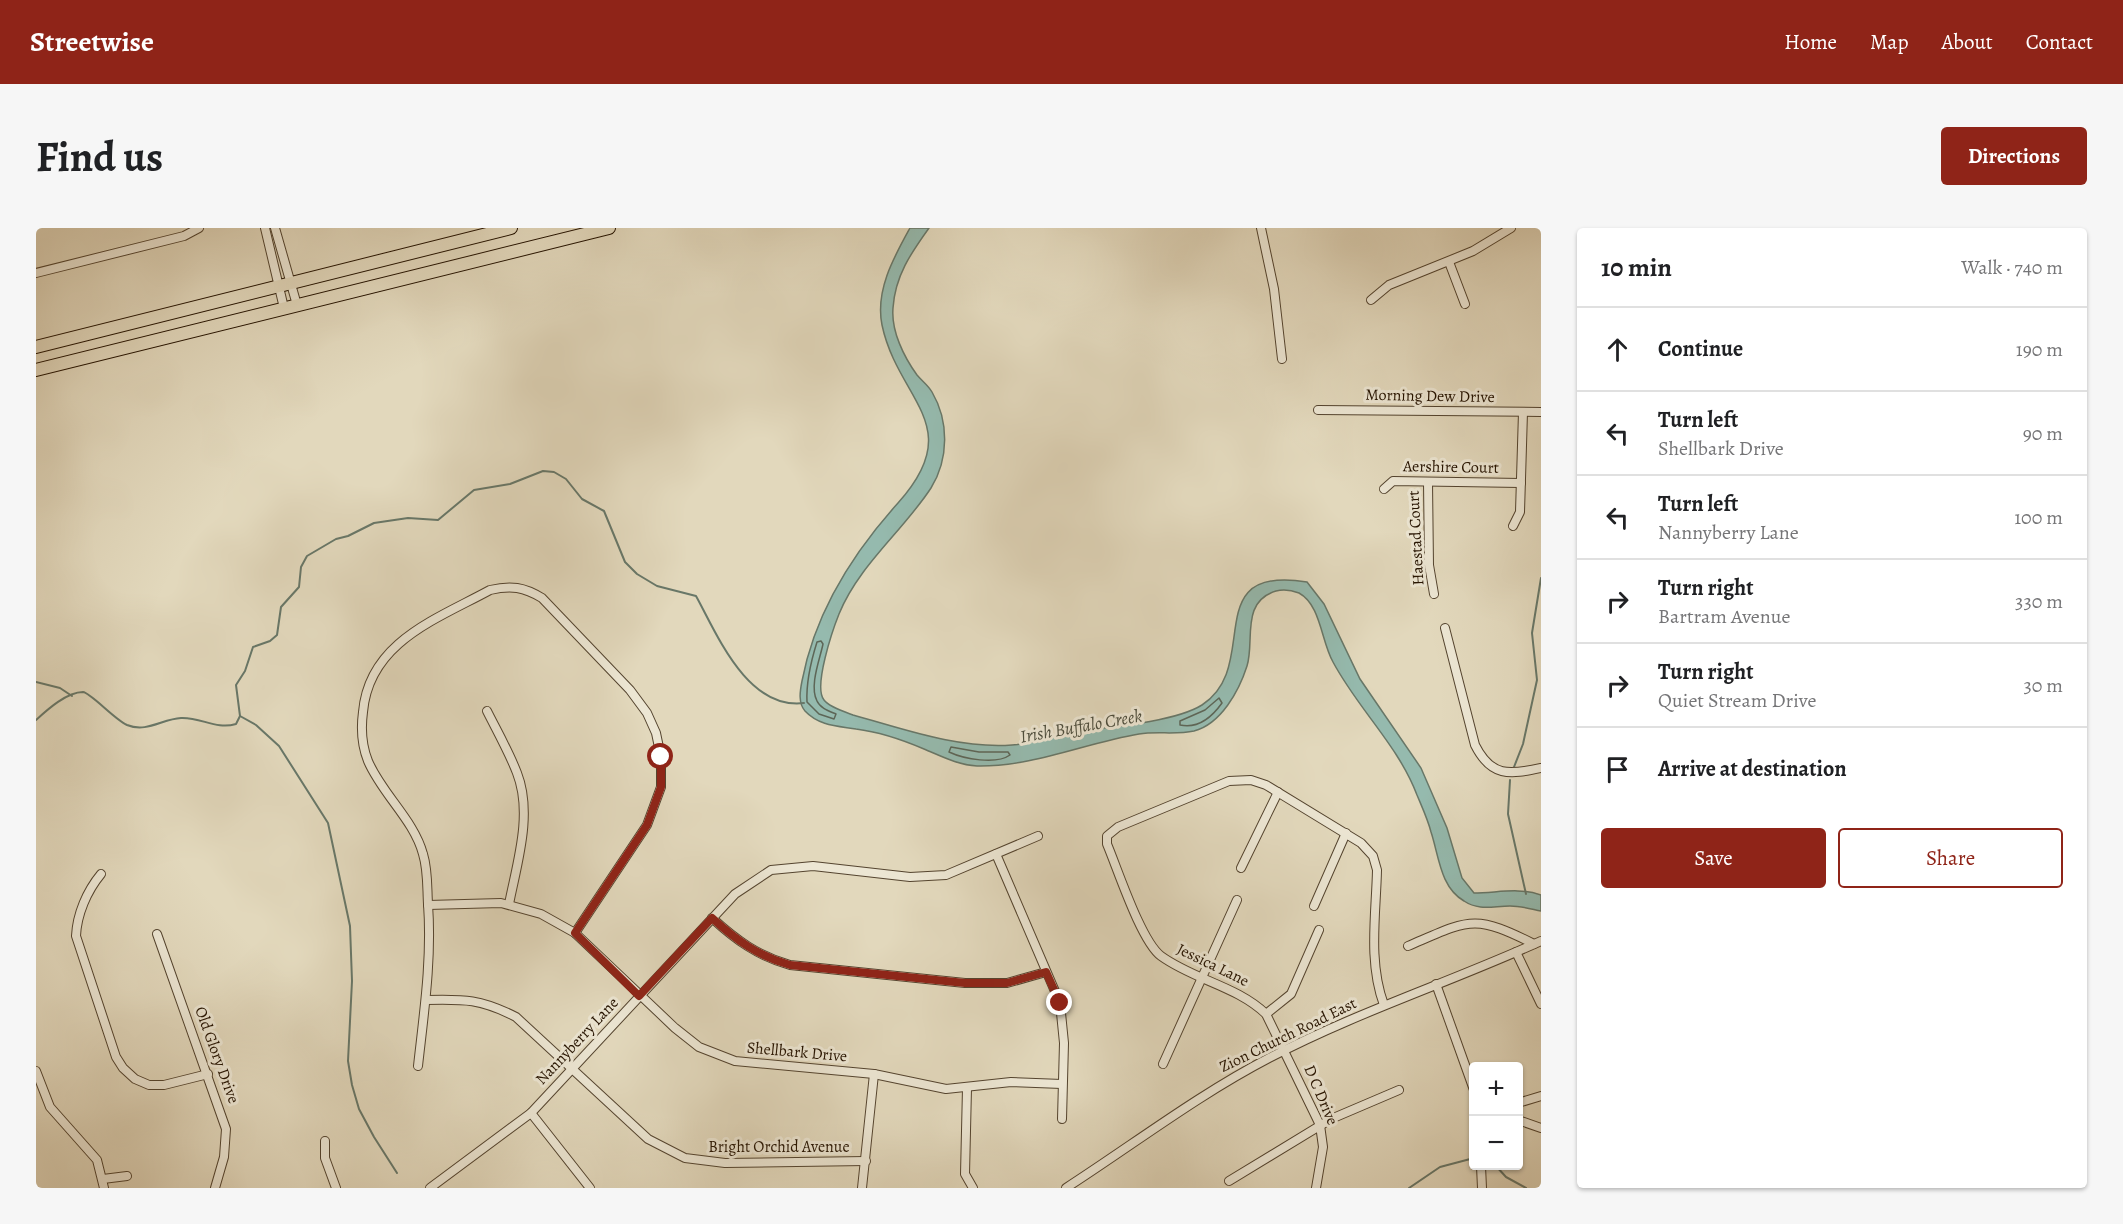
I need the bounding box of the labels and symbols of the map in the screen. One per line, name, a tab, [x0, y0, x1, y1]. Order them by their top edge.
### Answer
street label: Morning Dew Drive	[1365, 384, 1495, 408]
street label: Aershire Court	[1402, 455, 1499, 479]
street label: Haestad Court	[1403, 490, 1429, 586]
water label: Irish Buffalo Creek	[1018, 703, 1144, 749]
route start	[647, 743, 673, 769]
street label: Jessica Lane	[1173, 938, 1253, 992]
route end	[1046, 989, 1072, 1015]
street label: Nannyberry Lane	[531, 992, 623, 1090]
street label: Zion Church Road East	[1216, 992, 1360, 1078]
street label: Old Glory Drive	[189, 1003, 245, 1107]
street label: Shellbark Drive	[746, 1037, 848, 1067]
street label: D C Drive	[1298, 1061, 1344, 1129]
street label: Bright Orchid Avenue	[708, 1136, 850, 1158]

